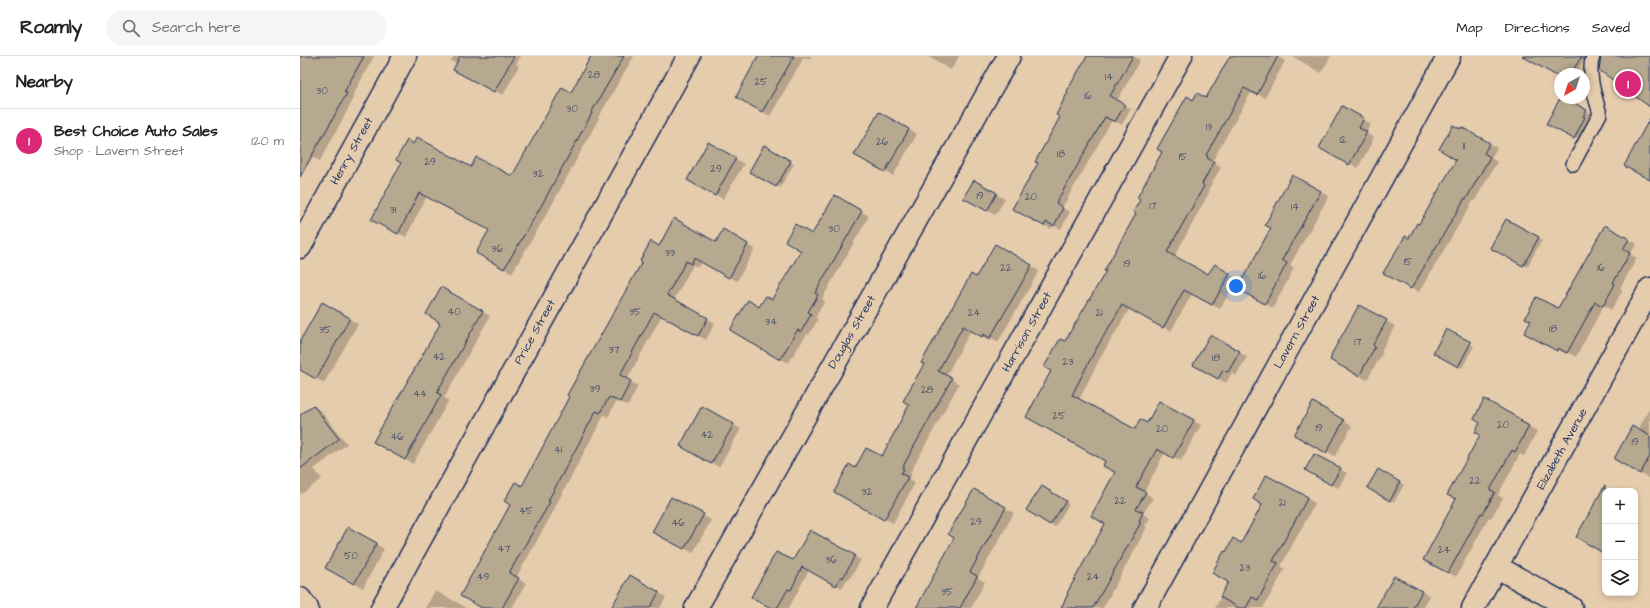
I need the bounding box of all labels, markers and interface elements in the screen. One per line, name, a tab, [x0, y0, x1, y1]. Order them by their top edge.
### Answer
search box	[106, 10, 386, 46]
text: Roamly	[20, 14, 82, 41]
icon: search	[120, 17, 142, 39]
text: Search here	[152, 17, 241, 38]
text: Map	[1456, 18, 1483, 38]
text: Directions	[1505, 18, 1570, 38]
text: Saved	[1592, 18, 1630, 38]
house number: 28	[588, 68, 601, 82]
north arrow	[1554, 68, 1590, 104]
pin: 1	[1615, 69, 1641, 99]
text: Nearby	[16, 70, 73, 94]
house number: 14	[1105, 70, 1113, 84]
house number: 25	[755, 75, 767, 89]
house number: 30	[316, 84, 328, 98]
house number: 16	[1084, 89, 1092, 103]
house number: 30	[566, 102, 578, 116]
street label: Henry Street	[326, 114, 379, 188]
house number: 13	[1206, 120, 1212, 134]
text: Best Choice Auto Sales	[54, 121, 218, 142]
text: 1	[28, 132, 30, 150]
text: 120 m	[251, 132, 284, 150]
house number: 12	[1339, 133, 1347, 147]
house number: 26	[876, 135, 889, 149]
house number: 11	[1463, 139, 1466, 153]
text: Shop · Lavern Street	[54, 142, 184, 160]
house number: 18	[1057, 147, 1065, 161]
house number: 15	[1179, 150, 1187, 164]
house number: 29	[424, 155, 436, 169]
house number: 29	[710, 162, 722, 176]
house number: 32	[533, 167, 544, 181]
house number: 19	[977, 189, 984, 203]
house number: 20	[1025, 190, 1037, 204]
house number: 17	[1149, 199, 1157, 213]
house number: 14	[1291, 200, 1299, 214]
house number: 31	[390, 203, 397, 217]
house number: 30	[828, 222, 840, 236]
house number: 36	[491, 242, 503, 256]
house number: 33	[665, 246, 675, 260]
house number: 15	[1404, 255, 1412, 269]
house number: 19	[1124, 257, 1131, 271]
house number: 22	[1000, 261, 1012, 275]
house number: 16	[1597, 261, 1605, 275]
house number: 16	[1258, 269, 1266, 283]
your location	[1226, 276, 1246, 296]
street label: Harrison Street	[998, 289, 1056, 375]
street label: Douglas Street	[824, 292, 881, 373]
street label: Lavern Street	[1270, 292, 1324, 372]
street label: Price Street	[510, 296, 560, 368]
house number: 40	[447, 305, 461, 319]
house number: 35	[629, 305, 641, 319]
house number: 24	[968, 306, 980, 320]
house number: 21	[1095, 306, 1103, 320]
house number: 34	[765, 315, 777, 329]
house number: 18	[1549, 322, 1557, 336]
house number: 35	[319, 323, 331, 337]
house number: 17	[1354, 335, 1362, 349]
house number: 37	[608, 343, 620, 357]
house number: 42	[433, 350, 446, 364]
house number: 18	[1212, 351, 1220, 365]
house number: 23	[1063, 355, 1073, 369]
house number: 39	[590, 382, 601, 396]
house number: 28	[921, 383, 934, 397]
house number: 44	[413, 387, 427, 401]
street label: Elizabeth Avenue	[1533, 405, 1592, 493]
house number: 25	[1053, 409, 1065, 423]
house number: 20	[1497, 418, 1509, 432]
house number: 19	[1316, 421, 1323, 435]
house number: 20	[1156, 422, 1168, 436]
house number: 42	[701, 428, 714, 442]
house number: 46	[390, 430, 404, 444]
house number: 19	[1632, 435, 1639, 449]
house number: 41	[554, 443, 563, 457]
house number: 22	[1469, 474, 1481, 488]
house number: 32	[862, 485, 873, 499]
map controls	[1602, 488, 1638, 596]
button: +	[1602, 488, 1638, 524]
house number: 22	[1114, 494, 1126, 508]
house number: 21	[1278, 496, 1286, 510]
house number: 45	[519, 504, 533, 518]
house number: 29	[970, 515, 982, 529]
house number: 46	[671, 516, 685, 530]
button: −	[1602, 524, 1638, 560]
house number: 47	[498, 542, 510, 556]
house number: 24	[1438, 543, 1450, 557]
house number: 50	[344, 549, 358, 563]
house number: 36	[825, 553, 837, 567]
button: layers	[1602, 560, 1638, 596]
house number: 23	[1240, 561, 1250, 575]
house number: 49	[477, 570, 490, 584]
house number: 24	[1087, 570, 1099, 584]
house number: 35	[941, 585, 953, 599]

